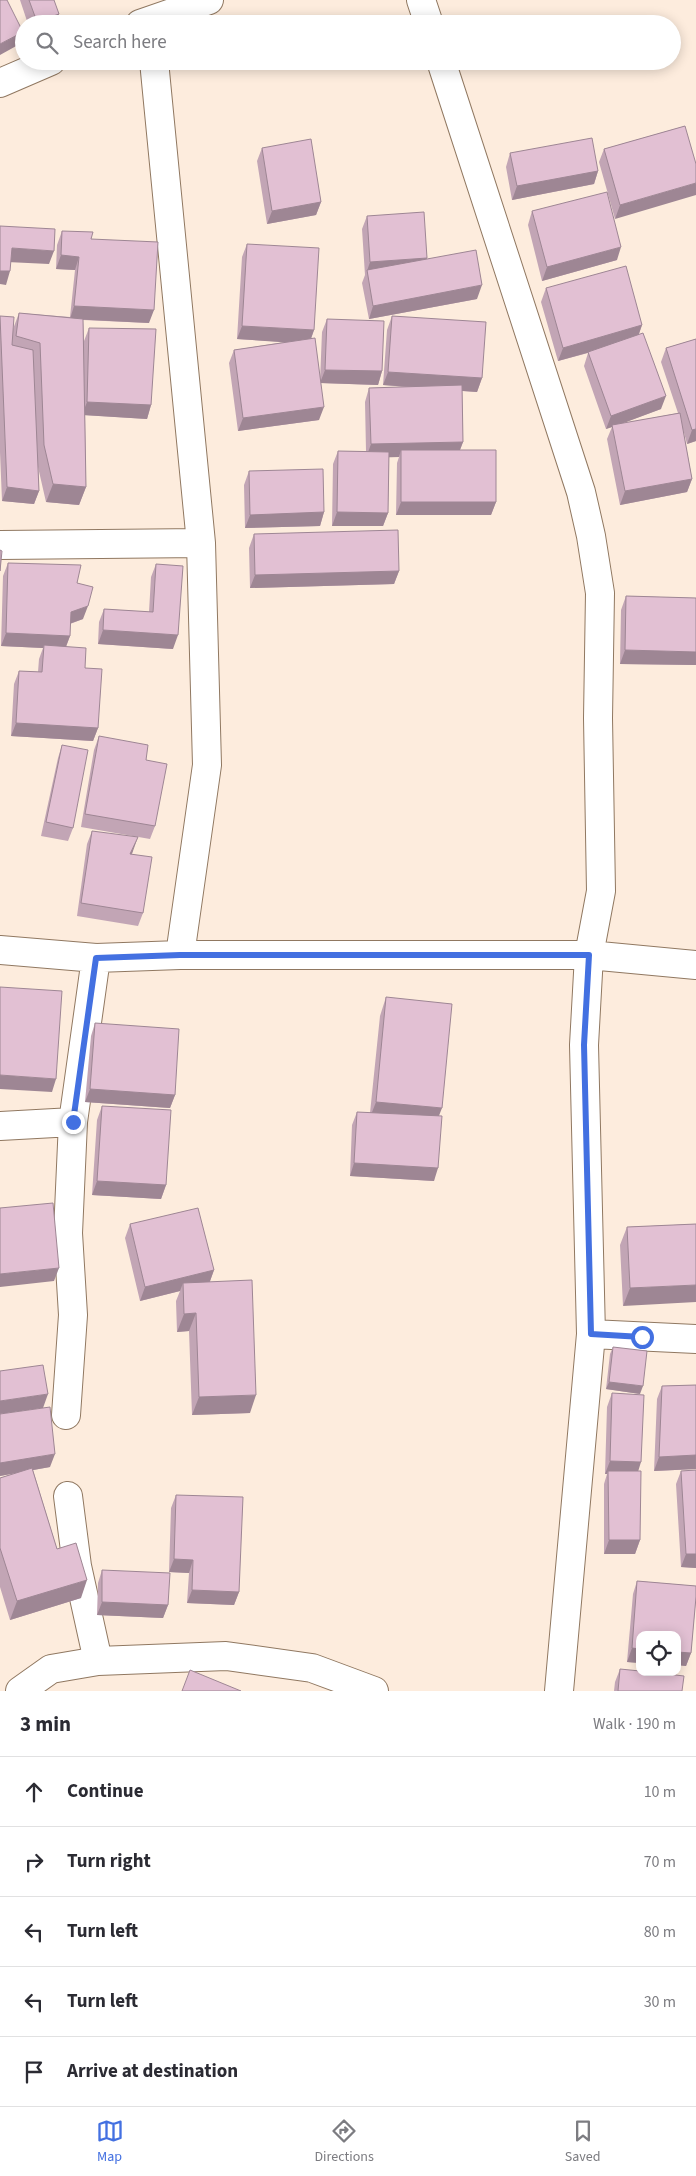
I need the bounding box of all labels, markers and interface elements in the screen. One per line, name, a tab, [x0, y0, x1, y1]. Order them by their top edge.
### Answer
search box	[15, 15, 681, 70]
icon: search	[33, 29, 61, 57]
text: Search here	[73, 29, 167, 56]
route end	[62, 1111, 85, 1134]
route start	[631, 1326, 654, 1349]
map controls	[636, 1631, 681, 1676]
button: locate	[636, 1631, 681, 1676]
text: 3 min	[20, 1709, 71, 1739]
text: Walk · 190 m	[593, 1713, 676, 1735]
icon: ahead	[20, 1778, 48, 1806]
text: Continue	[67, 1778, 144, 1805]
text: 10 m	[644, 1781, 676, 1803]
icon: right	[20, 1848, 48, 1876]
text: Turn right	[67, 1848, 151, 1875]
text: 70 m	[644, 1851, 676, 1873]
icon: left	[20, 1918, 48, 1946]
text: Turn left	[67, 1918, 138, 1945]
text: 80 m	[644, 1921, 676, 1943]
icon: left	[20, 1988, 48, 2016]
text: Turn left	[67, 1988, 138, 2015]
text: 30 m	[644, 1991, 676, 2013]
icon: arrive	[20, 2058, 48, 2086]
text: Arrive at destination	[67, 2058, 238, 2085]
tab: Map	[96, 2117, 124, 2167]
tab: Directions	[315, 2117, 374, 2167]
tab: Saved	[565, 2117, 600, 2167]

